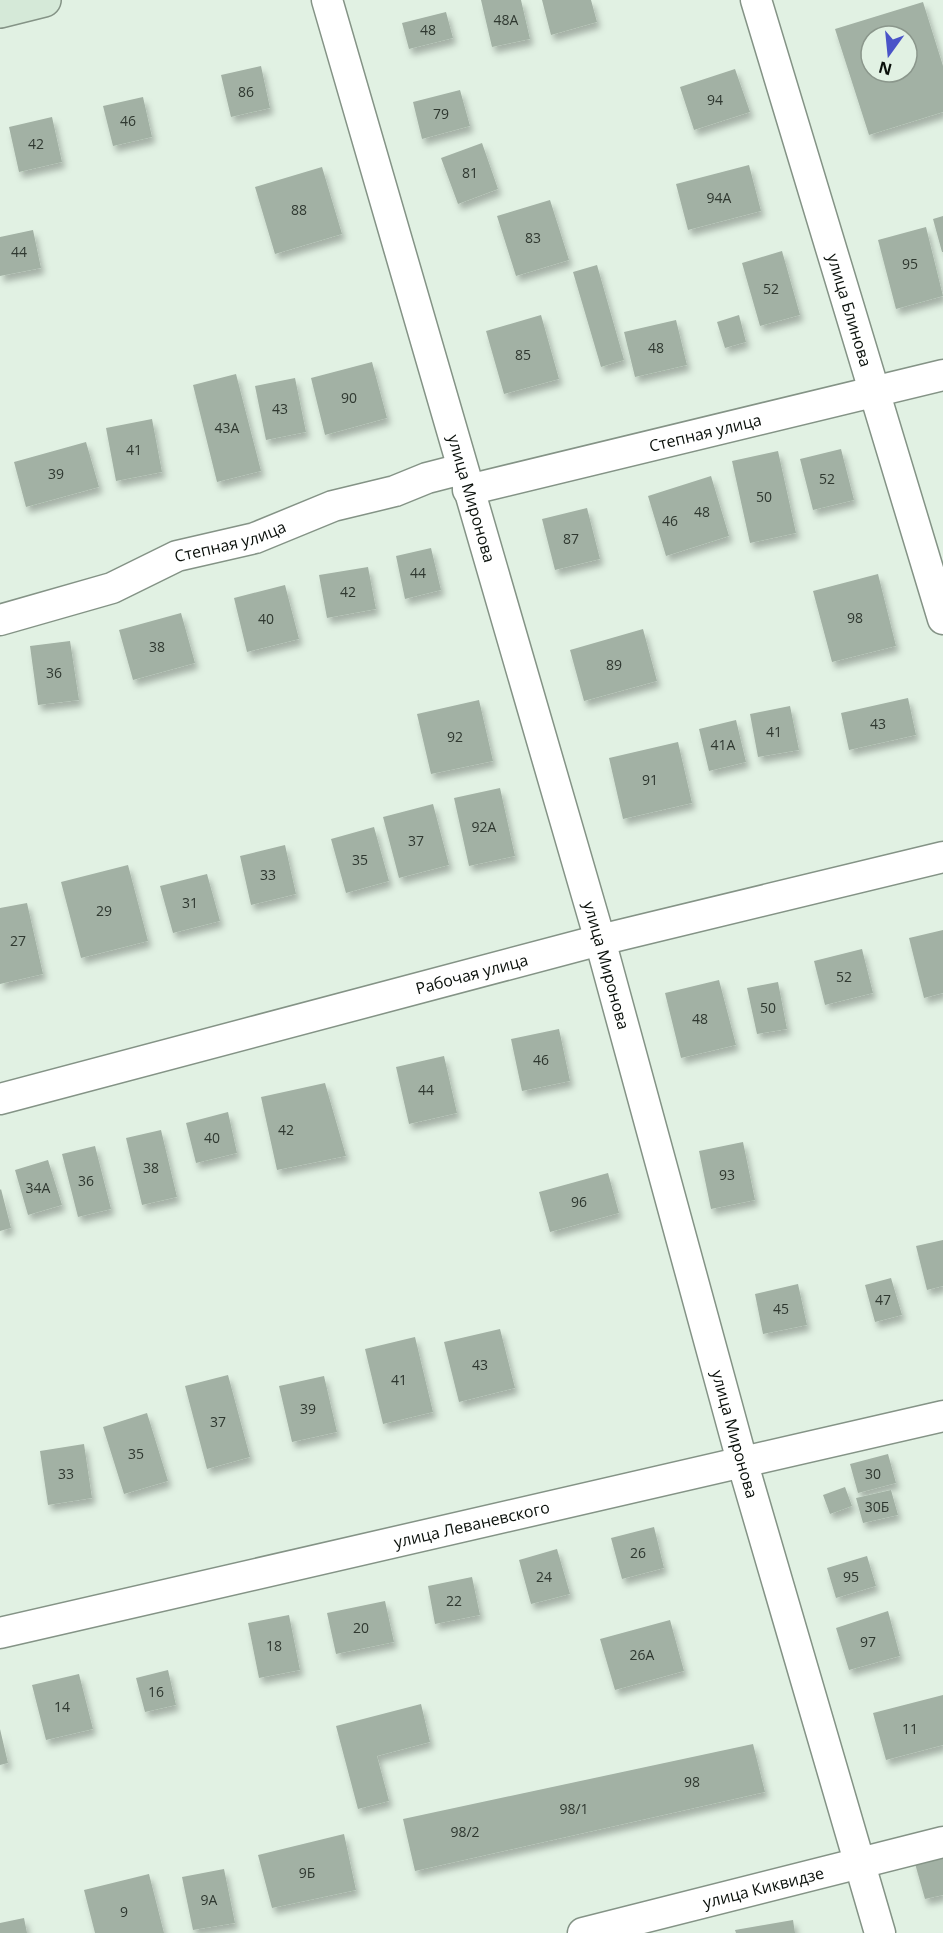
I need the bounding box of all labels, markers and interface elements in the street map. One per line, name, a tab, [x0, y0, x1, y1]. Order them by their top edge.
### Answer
house number: 48А	[494, 10, 519, 29]
house number: 48	[420, 20, 436, 39]
north arrow	[859, 24, 919, 84]
text: N	[876, 56, 894, 81]
house number: 86	[238, 82, 254, 101]
house number: 94	[707, 90, 723, 109]
house number: 79	[433, 104, 449, 123]
house number: 46	[120, 111, 136, 130]
house number: 42	[28, 134, 44, 153]
house number: 81	[462, 163, 478, 182]
house number: 94А	[707, 188, 732, 207]
house number: 88	[291, 200, 307, 219]
house number: 83	[525, 228, 541, 247]
house number: 44	[11, 242, 27, 261]
street label: улица Блинова	[822, 251, 877, 370]
house number: 95	[902, 254, 918, 273]
house number: 52	[763, 279, 779, 298]
house number: 48	[648, 338, 664, 357]
house number: 85	[515, 345, 531, 364]
house number: 90	[341, 388, 357, 407]
house number: 43	[272, 399, 288, 418]
street label: Степная улица	[647, 408, 764, 457]
house number: 43А	[215, 418, 240, 437]
street label: улица Миронова	[443, 432, 501, 565]
house number: 41	[126, 440, 142, 459]
house number: 39	[48, 464, 64, 483]
house number: 52	[819, 469, 835, 488]
house number: 50	[756, 487, 772, 506]
house number: 48	[694, 502, 710, 521]
house number: 46	[662, 511, 678, 530]
street label: Степная улица	[172, 516, 289, 567]
house number: 87	[563, 529, 579, 548]
house number: 44	[410, 563, 426, 582]
house number: 42	[340, 582, 356, 601]
house number: 98	[847, 608, 863, 627]
house number: 40	[258, 609, 274, 628]
house number: 38	[149, 637, 165, 656]
house number: 89	[606, 655, 622, 674]
house number: 36	[46, 663, 62, 682]
house number: 43	[870, 714, 886, 733]
house number: 41	[766, 722, 782, 741]
house number: 92	[447, 727, 463, 746]
house number: 41А	[711, 735, 736, 754]
house number: 91	[642, 770, 658, 789]
house number: 92А	[472, 817, 497, 836]
house number: 37	[408, 831, 424, 850]
house number: 35	[352, 850, 368, 869]
house number: 33	[260, 865, 276, 884]
house number: 31	[182, 893, 198, 912]
street label: улица Миронова	[578, 899, 635, 1032]
house number: 29	[96, 901, 112, 920]
house number: 27	[10, 931, 26, 950]
street label: Рабочая улица	[413, 949, 530, 999]
house number: 52	[836, 967, 852, 986]
house number: 50	[760, 998, 776, 1017]
house number: 48	[692, 1009, 708, 1028]
house number: 46	[533, 1050, 549, 1069]
house number: 44	[418, 1080, 434, 1099]
house number: 42	[278, 1120, 294, 1139]
house number: 40	[204, 1128, 220, 1147]
house number: 38	[143, 1158, 159, 1177]
house number: 93	[719, 1165, 735, 1184]
house number: 36	[78, 1171, 94, 1190]
house number: 34А	[26, 1178, 51, 1197]
house number: 96	[571, 1192, 587, 1211]
house number: 47	[875, 1290, 891, 1309]
house number: 45	[773, 1299, 789, 1318]
house number: 43	[472, 1355, 488, 1374]
street label: улица Миронова	[707, 1367, 763, 1501]
house number: 41	[391, 1370, 407, 1389]
house number: 39	[300, 1399, 316, 1418]
house number: 37	[210, 1412, 226, 1431]
house number: 35	[128, 1444, 144, 1463]
house number: 33	[58, 1464, 74, 1483]
house number: 30	[865, 1464, 881, 1483]
street label: улица Леваневского	[392, 1496, 552, 1553]
house number: 30Б	[865, 1497, 889, 1516]
house number: 26	[630, 1543, 646, 1562]
house number: 24	[536, 1567, 552, 1586]
house number: 95	[843, 1567, 859, 1586]
house number: 22	[446, 1591, 462, 1610]
house number: 20	[353, 1618, 369, 1637]
house number: 97	[860, 1632, 876, 1651]
house number: 18	[266, 1636, 282, 1655]
house number: 26А	[630, 1645, 655, 1664]
house number: 16	[148, 1682, 164, 1701]
house number: 14	[54, 1697, 70, 1716]
house number: 11	[902, 1719, 918, 1738]
house number: 98	[684, 1772, 700, 1791]
house number: 98/1	[559, 1799, 589, 1818]
house number: 98/2	[450, 1822, 480, 1841]
street label: улица Киквидзе	[701, 1862, 826, 1913]
house number: 9Б	[299, 1863, 315, 1882]
house number: 9А	[201, 1890, 218, 1909]
house number: 9	[120, 1902, 128, 1921]

